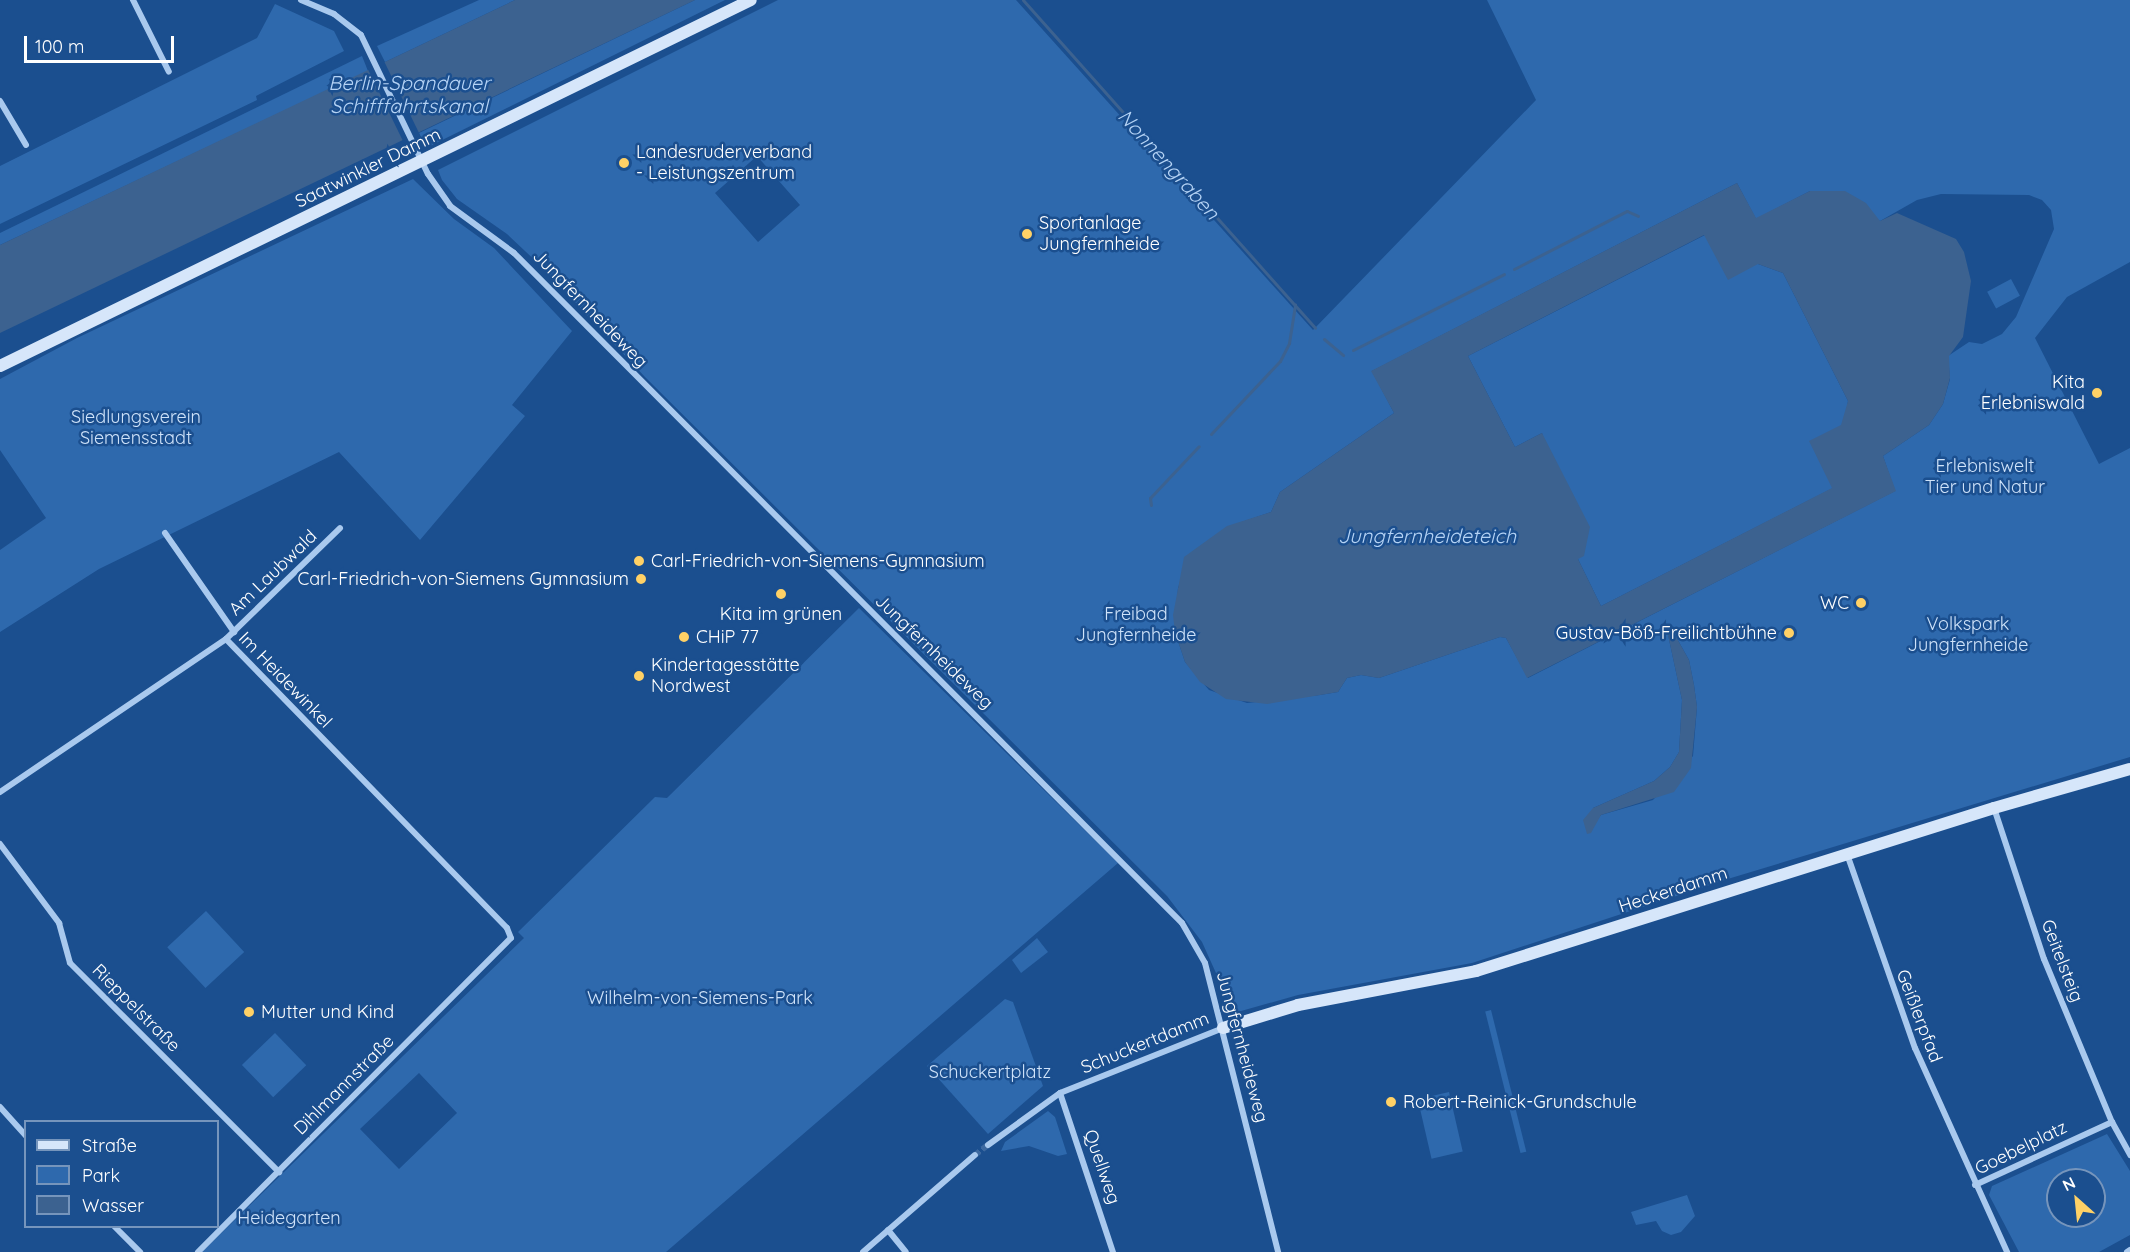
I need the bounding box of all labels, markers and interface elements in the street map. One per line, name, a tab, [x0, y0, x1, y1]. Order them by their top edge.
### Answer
scale bar	[27, 24, 177, 62]
text: 100 m	[35, 35, 84, 58]
water label: Berlin-Spandauer Schifffahrtskanal	[328, 70, 490, 117]
water label: Nonnengraben	[1113, 104, 1225, 224]
street label: Saatwinkler Damm	[292, 123, 444, 213]
place label: Landesruderverband - Leistungszentrum	[636, 142, 812, 184]
marker: Landesruderverband - Leistungszentrum	[617, 156, 631, 170]
place label: Sportanlage Jungfernheide	[1039, 213, 1160, 256]
marker: Sportanlage Jungfernheide	[1020, 227, 1034, 241]
street label: Jungfernheideweg	[528, 246, 652, 372]
place label: Kita Erlebniswald	[1981, 372, 2085, 415]
marker: Kita Erlebniswald	[2090, 386, 2104, 400]
park label: Siedlungsverein Siemensstadt	[71, 407, 201, 450]
park label: Erlebniswelt Tier und Natur	[1925, 456, 2045, 498]
water label: Jungfernheideteich	[1338, 523, 1516, 547]
street label: Am Laubwald	[225, 526, 321, 620]
place label: Carl-Friedrich-von-Siemens-Gymnasium	[651, 550, 985, 572]
marker: Carl-Friedrich-von-Siemens-Gymnasium	[632, 554, 646, 568]
place label: Carl-Friedrich-von-Siemens Gymnasium	[297, 568, 629, 590]
marker: Carl-Friedrich-von-Siemens Gymnasium	[634, 572, 648, 586]
marker: Kita im grünen	[774, 587, 788, 601]
street label: Jungfernheideweg	[871, 590, 997, 714]
place label: WC	[1820, 592, 1849, 614]
marker: WC	[1854, 596, 1868, 610]
place label: Kita im grünen	[720, 603, 842, 625]
park label: Freibad Jungfernheide	[1076, 604, 1196, 646]
park label: Volkspark Jungfernheide	[1908, 614, 2028, 656]
place label: Gustav-Böß-Freilichtbühne	[1556, 622, 1777, 644]
place label: CHiP 77	[696, 626, 759, 648]
marker: Gustav-Böß-Freilichtbühne	[1782, 626, 1796, 640]
street label: Im Heidewinkel	[234, 627, 336, 733]
marker: CHiP 77	[677, 630, 691, 644]
place label: Kindertagesstätte Nordwest	[651, 655, 800, 698]
marker: Kindertagesstätte Nordwest	[632, 669, 646, 683]
street label: Heckerdamm	[1616, 862, 1730, 918]
street label: Geitelsteig	[2036, 917, 2088, 1005]
street label: Rieppelstraße	[88, 960, 184, 1056]
street label: Geißlerpfad	[1891, 967, 1947, 1065]
street label: Jungfernheideweg	[1211, 969, 1273, 1125]
park label: Wilhelm-von-Siemens-Park	[587, 987, 813, 1009]
place label: Mutter und Kind	[261, 1001, 394, 1023]
marker: Mutter und Kind	[242, 1005, 256, 1019]
street label: Schuckertdamm	[1078, 1007, 1212, 1079]
street label: Dihlmannstraße	[290, 1031, 398, 1139]
park label: Schuckertplatz	[929, 1061, 1051, 1083]
place label: Robert-Reinick-Grundschule	[1403, 1091, 1637, 1113]
marker: Robert-Reinick-Grundschule	[1384, 1095, 1398, 1109]
street label: Goebelplatz	[1972, 1116, 2070, 1180]
legend	[24, 1120, 219, 1228]
street label: Quellweg	[1079, 1127, 1125, 1207]
text: Straße	[82, 1134, 137, 1157]
text: Park	[82, 1164, 120, 1187]
north arrow	[2046, 1168, 2106, 1228]
text: N	[2059, 1172, 2079, 1195]
text: Wasser	[82, 1194, 144, 1217]
park label: Heidegarten	[237, 1207, 341, 1229]

